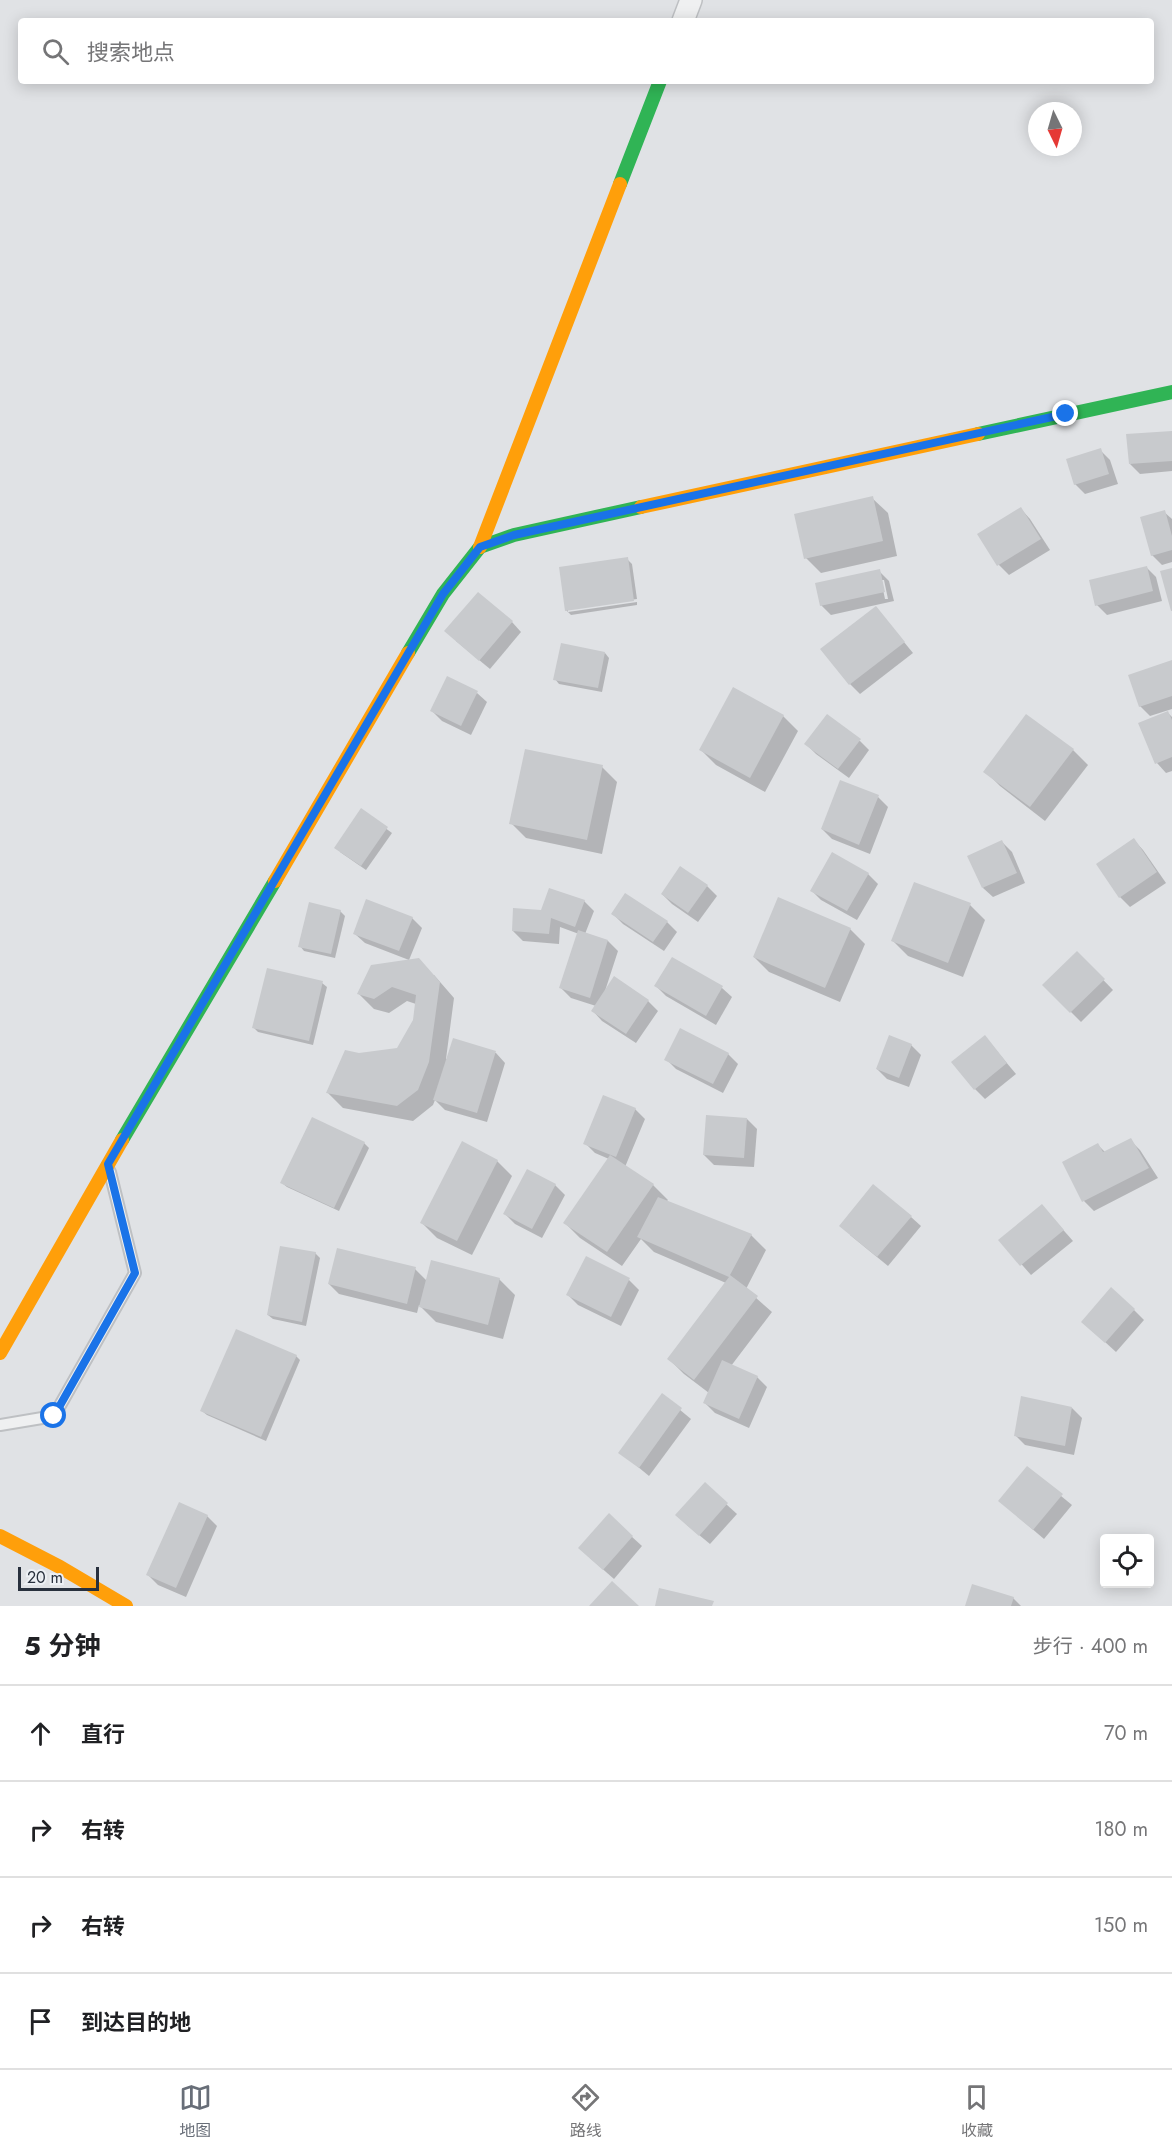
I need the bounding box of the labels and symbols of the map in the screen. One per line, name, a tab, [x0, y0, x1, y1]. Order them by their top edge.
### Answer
north arrow	[1028, 102, 1082, 156]
route end	[1052, 400, 1078, 426]
route start	[40, 1402, 66, 1428]
scale bar	[18, 1564, 99, 1592]

